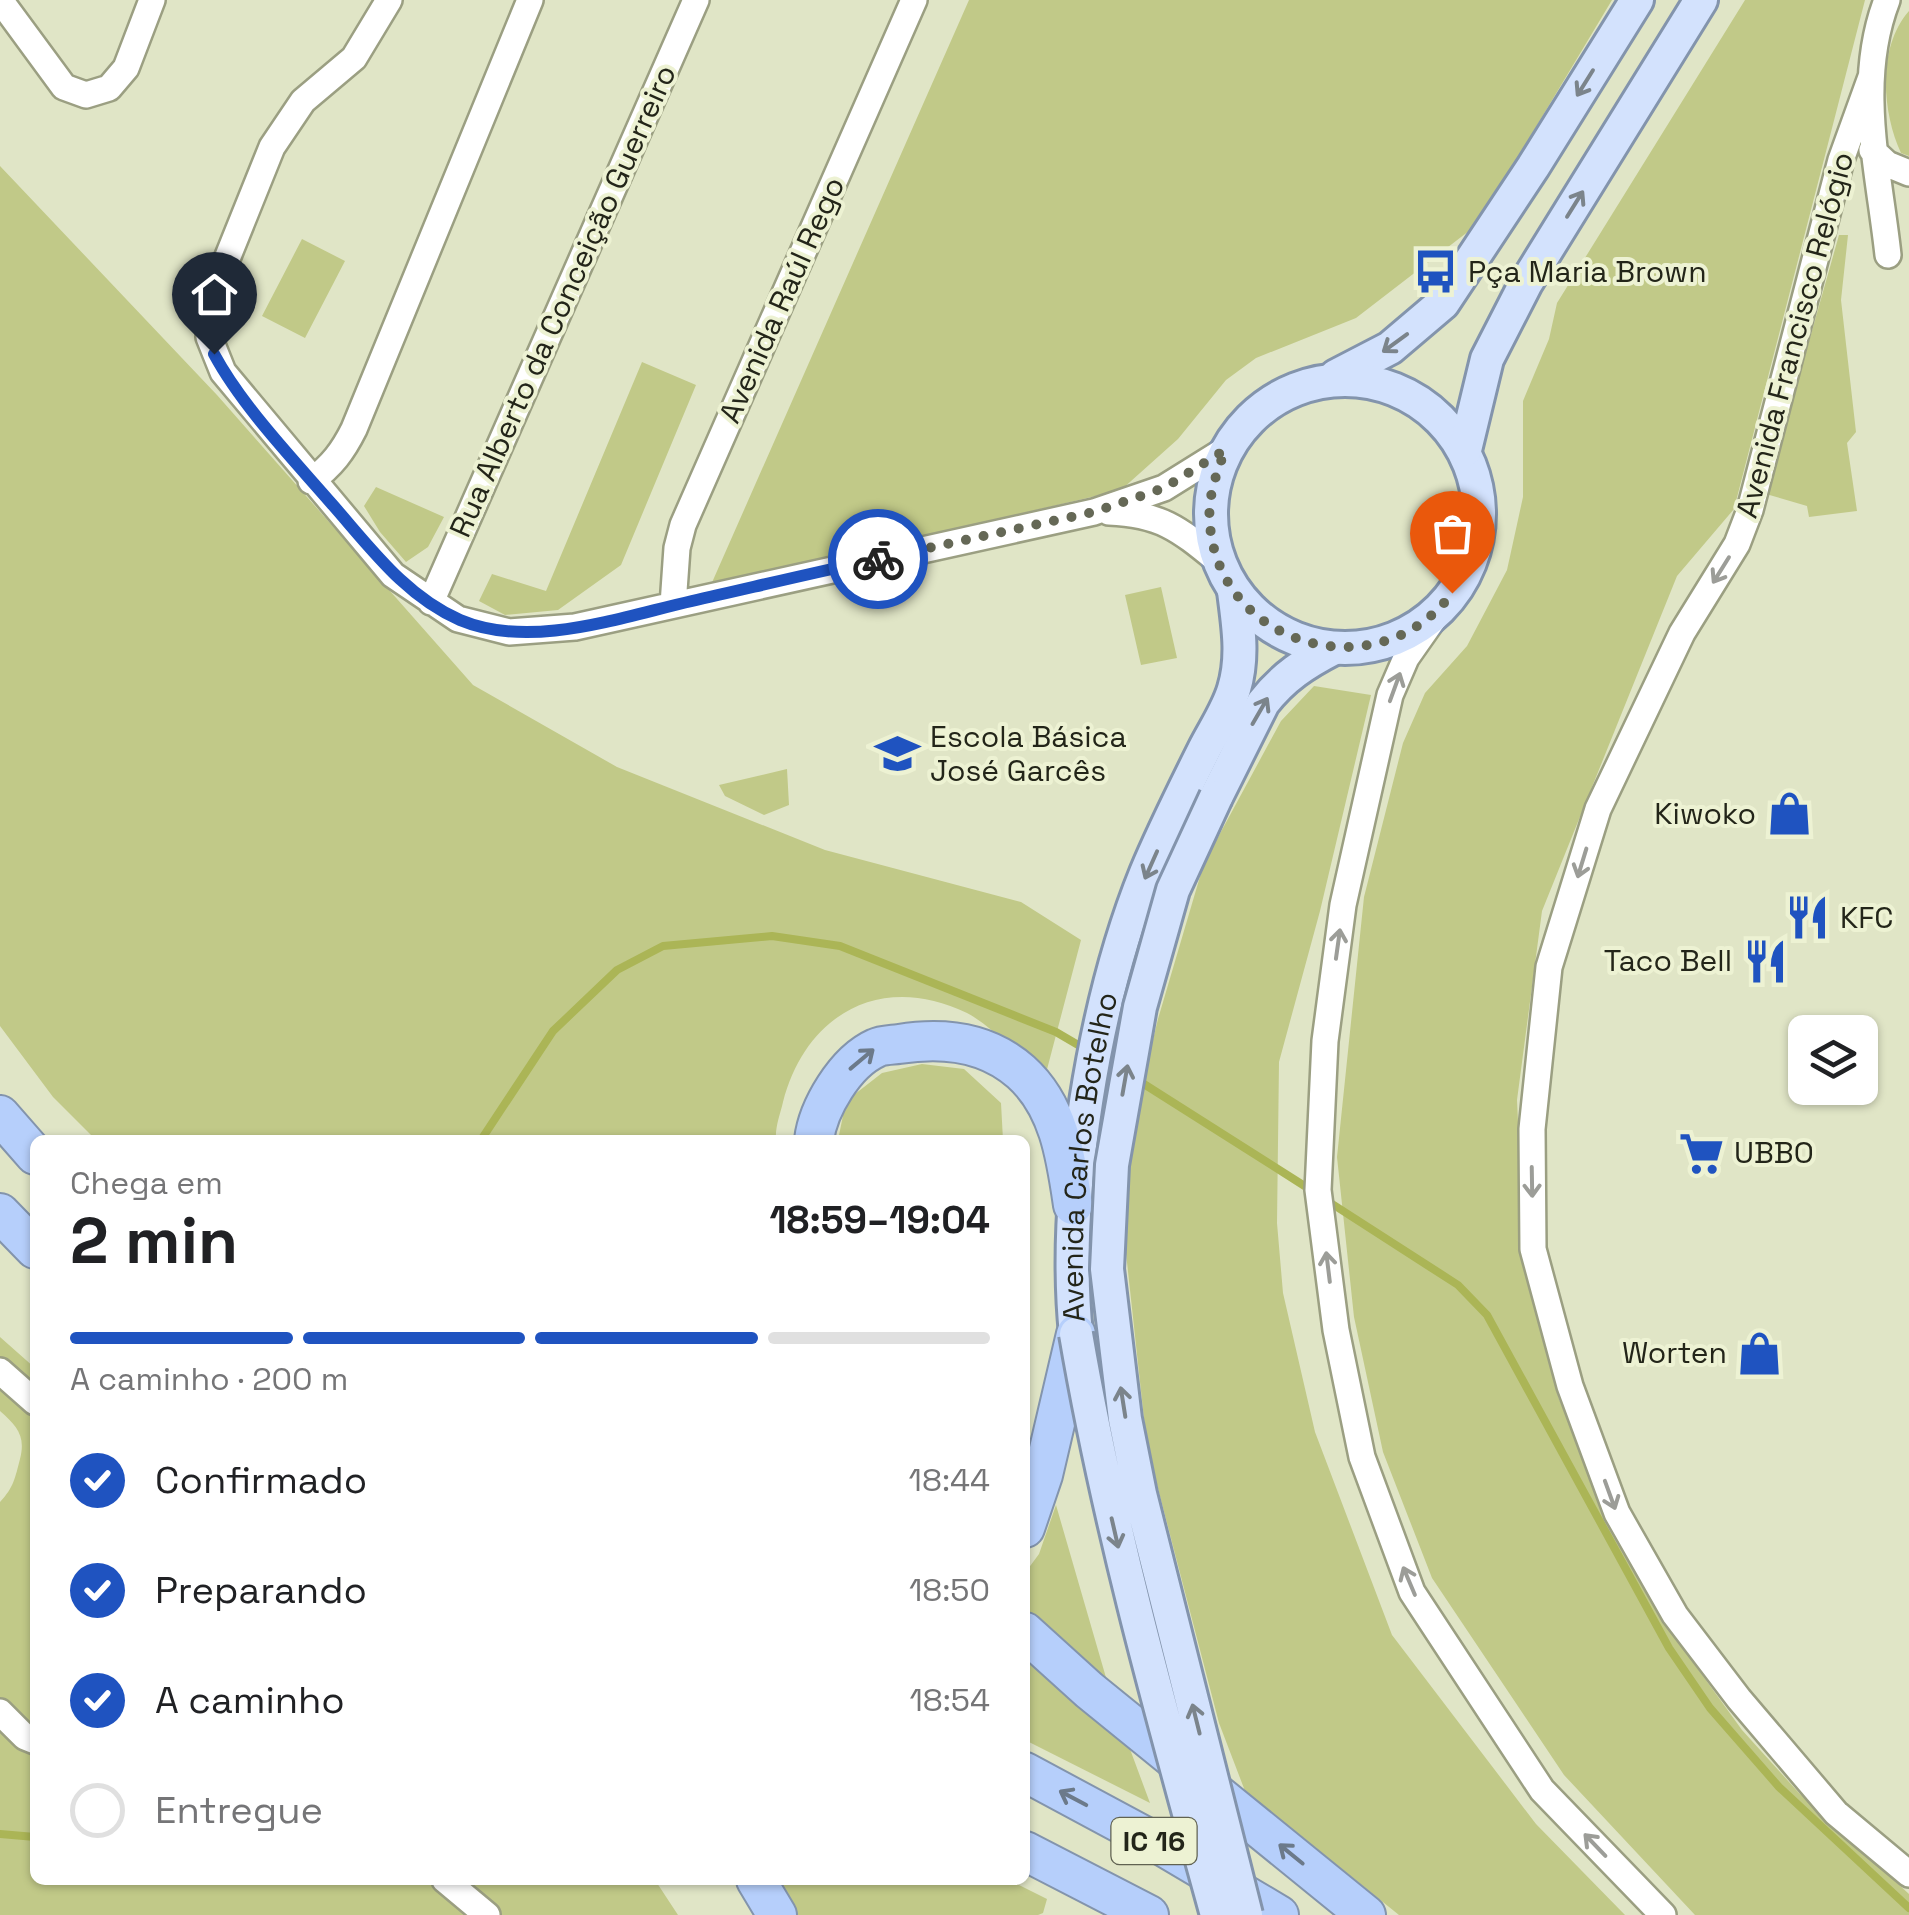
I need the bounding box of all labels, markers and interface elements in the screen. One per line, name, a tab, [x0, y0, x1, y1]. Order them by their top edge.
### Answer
street label: Rua Alberto da Conceição Guerreiro	[440, 59, 685, 543]
one-way arrow	[1575, 68, 1595, 97]
street label: Avenida Francisco Relógio	[1727, 148, 1862, 522]
street label: Avenida Raúl Rego	[710, 171, 853, 429]
one-way arrow	[1565, 190, 1585, 219]
bus stop icon: Pça Maria Brown	[1411, 248, 1459, 296]
pin	[172, 252, 257, 355]
place label: Pça Maria Brown	[1468, 252, 1707, 291]
icon: home	[187, 267, 242, 322]
one-way arrow	[1381, 332, 1409, 353]
pin	[1410, 491, 1495, 594]
icon: bag	[1425, 506, 1480, 561]
courier	[828, 509, 928, 609]
icon: bike	[851, 532, 906, 587]
one-way arrow	[1711, 555, 1731, 584]
one-way arrow	[1387, 672, 1405, 702]
one-way arrow	[1251, 696, 1271, 726]
place label: Escola Básica José Garcês	[930, 717, 1127, 790]
school or university icon: Escola Básica José Garcês	[873, 730, 921, 778]
shop icon: Kiwoko	[1765, 790, 1813, 838]
place label: Kiwoko	[1654, 794, 1756, 833]
one-way arrow	[1571, 846, 1589, 878]
one-way arrow	[1141, 849, 1159, 880]
restaurant icon: KFC	[1783, 894, 1831, 942]
place label: KFC	[1840, 898, 1894, 937]
one-way arrow	[1329, 928, 1347, 961]
restaurant icon: Taco Bell	[1741, 937, 1789, 985]
place label: Taco Bell	[1604, 941, 1732, 980]
street label: Avenida Carlos Botelho	[1053, 988, 1126, 1324]
map controls	[1788, 1015, 1878, 1105]
button: layers	[1788, 1015, 1878, 1105]
one-way arrow	[849, 1049, 875, 1071]
one-way arrow	[1116, 1064, 1135, 1096]
supermarket icon: UBBO	[1677, 1129, 1725, 1177]
place label: UBBO	[1734, 1133, 1814, 1172]
text: Chega em	[70, 1163, 223, 1203]
one-way arrow	[1522, 1164, 1542, 1197]
text: 18:59–19:04	[769, 1196, 990, 1244]
text: 2 min	[70, 1199, 238, 1282]
one-way arrow	[1318, 1252, 1337, 1284]
shop icon: Worten	[1736, 1329, 1784, 1377]
place label: Worten	[1622, 1333, 1727, 1372]
text: A caminho · 200 m	[70, 1359, 348, 1399]
one-way arrow	[1113, 1387, 1131, 1419]
icon: check	[70, 1453, 125, 1508]
text: Confirmado	[155, 1456, 367, 1504]
text: 18:44	[909, 1460, 990, 1500]
one-way arrow	[1603, 1479, 1621, 1509]
one-way arrow	[1106, 1516, 1125, 1548]
icon: check	[70, 1563, 125, 1618]
text: Preparando	[155, 1566, 367, 1614]
one-way arrow	[1398, 1566, 1416, 1596]
text: 18:50	[909, 1570, 990, 1610]
icon: check	[70, 1673, 125, 1728]
text: A caminho	[155, 1676, 345, 1724]
text: 18:54	[909, 1680, 990, 1720]
one-way arrow	[1186, 1704, 1205, 1735]
text: Entregue	[155, 1786, 323, 1834]
one-way arrow	[1058, 1787, 1088, 1807]
road number: IC 16	[1112, 1818, 1196, 1864]
one-way arrow	[1583, 1833, 1607, 1857]
one-way arrow	[1278, 1843, 1304, 1865]

